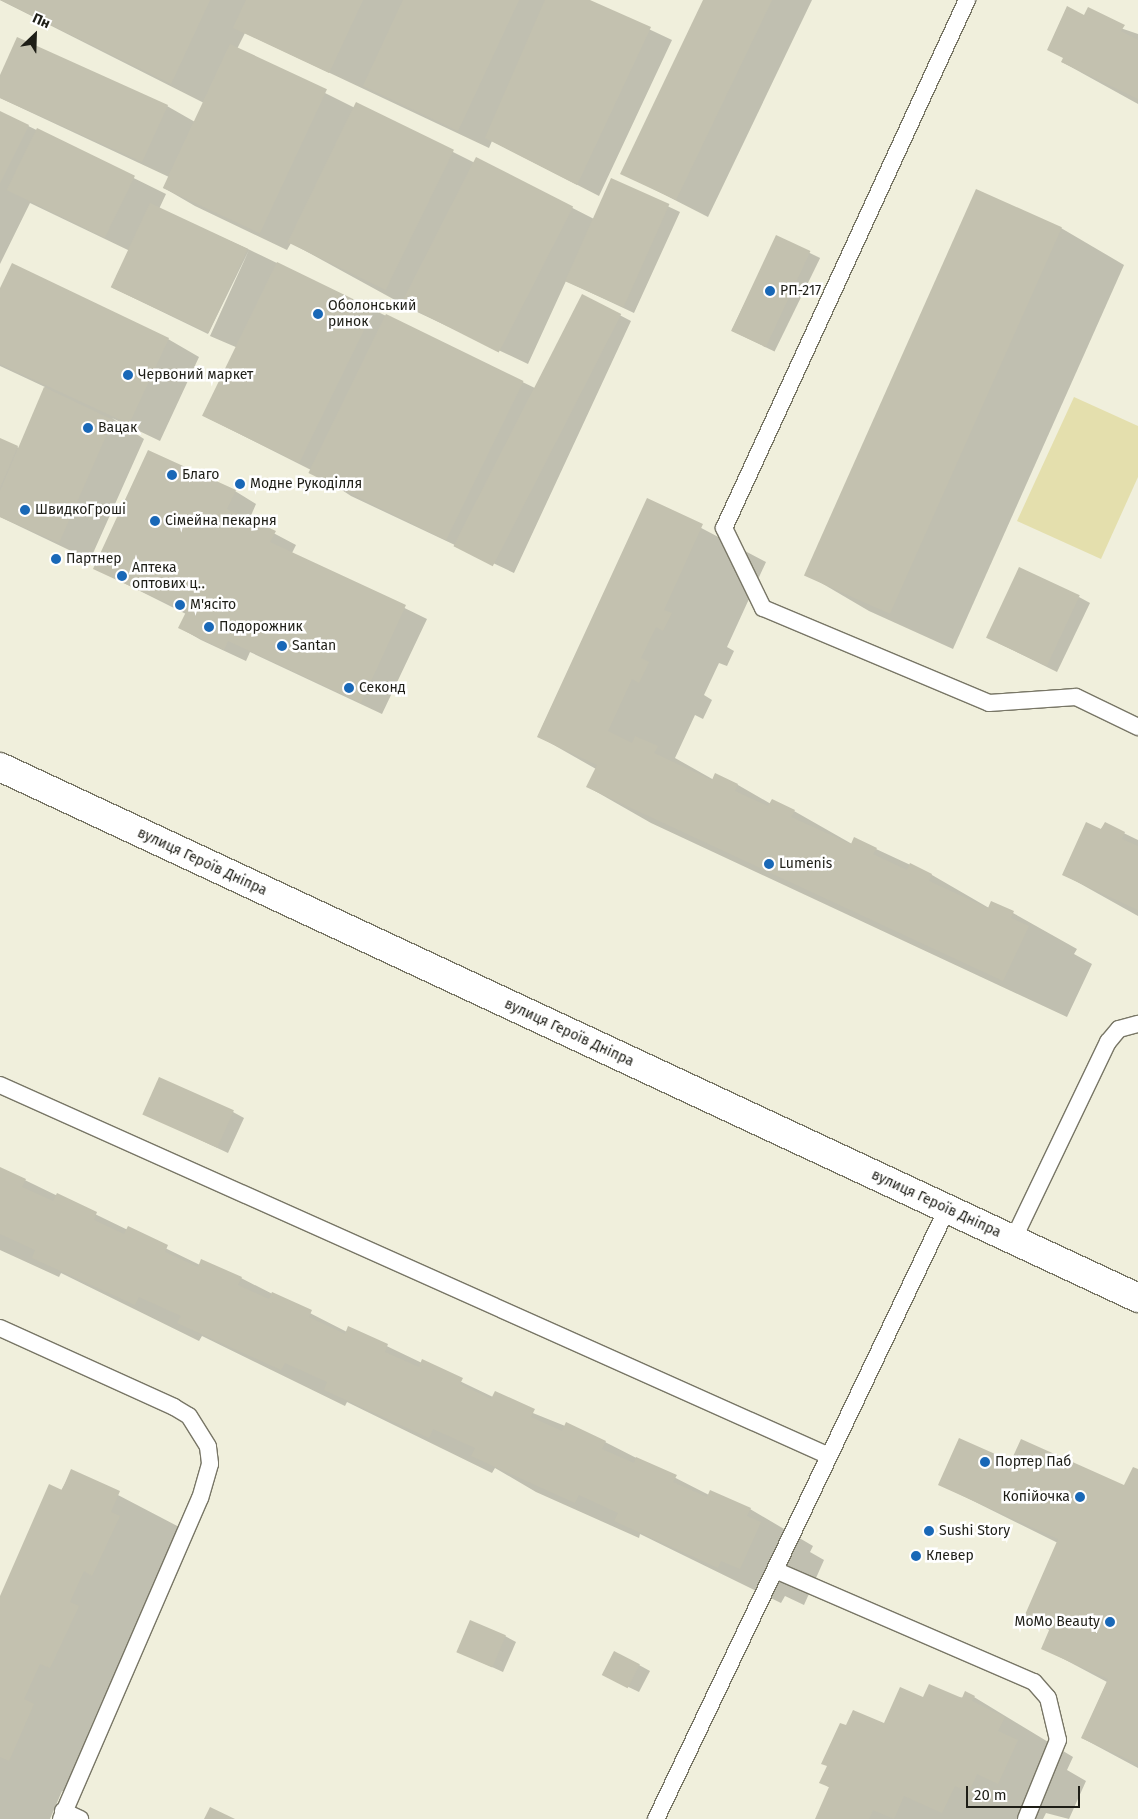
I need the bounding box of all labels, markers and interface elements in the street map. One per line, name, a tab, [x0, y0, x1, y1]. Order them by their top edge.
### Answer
north arrow	[10, 10, 60, 60]
text: Пн	[30, 10, 53, 32]
place label: РП-217	[780, 283, 821, 299]
marker: РП-217	[764, 285, 776, 297]
place label: Оболонський ринок	[328, 298, 416, 331]
marker: Оболонський ринок	[312, 308, 324, 320]
place label: Червоний маркет	[138, 367, 253, 383]
marker: Червоний маркет	[122, 369, 134, 381]
place label: Вацак	[98, 420, 137, 436]
marker: Вацак	[82, 422, 94, 434]
place label: Благо	[182, 467, 220, 483]
marker: Благо	[166, 469, 178, 481]
place label: Модне Рукоділля	[250, 476, 362, 492]
marker: Модне Рукоділля	[234, 478, 246, 490]
place label: ШвидкоГроші	[35, 502, 126, 518]
marker: ШвидкоГроші	[19, 504, 31, 516]
place label: Сімейна пекарня	[165, 513, 277, 529]
marker: Сімейна пекарня	[149, 515, 161, 527]
place label: Партнер	[66, 551, 122, 567]
marker: Партнер	[50, 553, 62, 565]
place label: Аптека оптових ц‥	[132, 560, 205, 592]
marker: Аптека оптових ц‥	[116, 570, 128, 582]
place label: М'ясіто	[190, 597, 236, 613]
marker: М'ясіто	[174, 599, 186, 611]
place label: Подорожник	[219, 619, 303, 635]
marker: Подорожник	[203, 621, 215, 633]
place label: Santan	[292, 638, 336, 654]
marker: Santan	[276, 640, 288, 652]
place label: Секонд	[359, 680, 406, 696]
marker: Секонд	[343, 682, 355, 694]
street label: вулиця Героїв Дніпра	[135, 825, 269, 899]
place label: Lumenis	[779, 856, 832, 872]
marker: Lumenis	[763, 858, 775, 870]
street label: вулиця Героїв Дніпра	[502, 996, 636, 1070]
street label: вулиця Героїв Дніпра	[869, 1167, 1003, 1241]
place label: Портер Паб	[995, 1454, 1071, 1470]
marker: Портер Паб	[979, 1456, 991, 1468]
place label: Копійочка	[1003, 1489, 1070, 1505]
marker: Копійочка	[1074, 1491, 1086, 1503]
place label: Sushi Story	[939, 1523, 1010, 1539]
marker: Sushi Story	[923, 1525, 935, 1537]
place label: Клевер	[926, 1548, 974, 1564]
marker: Клевер	[910, 1550, 922, 1562]
place label: MoMo Beauty	[1015, 1614, 1100, 1630]
marker: MoMo Beauty	[1104, 1616, 1116, 1628]
scale bar	[968, 1776, 1082, 1808]
text: 20 m	[974, 1786, 1007, 1804]

